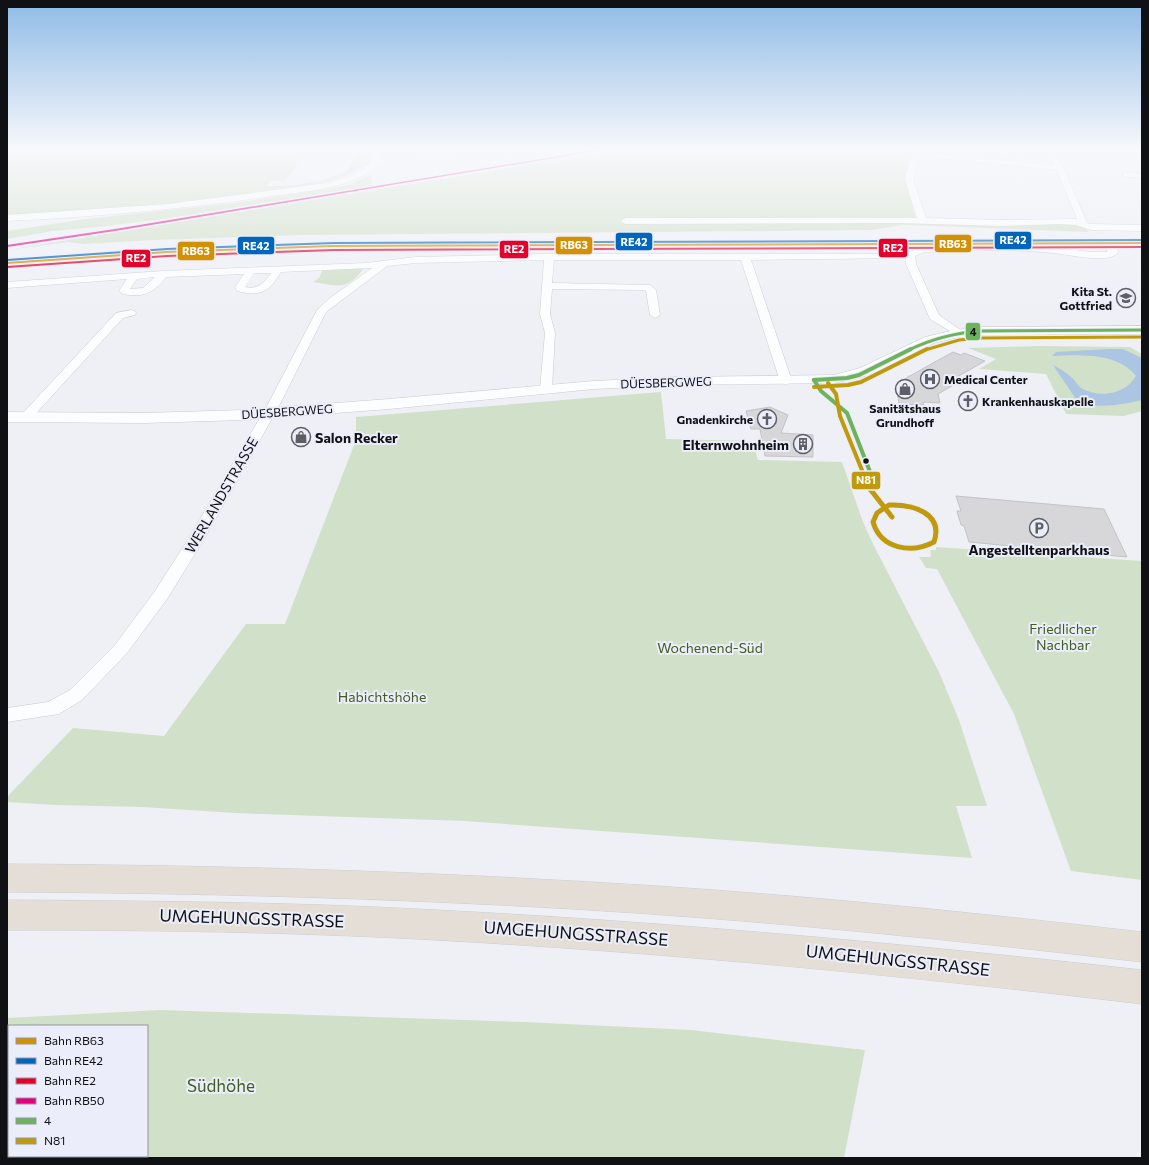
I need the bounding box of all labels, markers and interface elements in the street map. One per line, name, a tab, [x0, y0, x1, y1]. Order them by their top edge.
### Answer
line badge: RE42	[994, 231, 1032, 250]
line badge: RE42	[615, 232, 653, 251]
text: RE42	[1000, 233, 1026, 246]
line badge: RB63	[934, 234, 972, 253]
text: RE42	[621, 235, 647, 248]
line badge: RE42	[237, 236, 275, 255]
line badge: RB63	[555, 236, 593, 255]
text: RB63	[939, 237, 967, 250]
text: RB63	[560, 238, 588, 251]
line badge: RE2	[878, 238, 908, 258]
text: RE42	[243, 239, 269, 252]
line badge: RE2	[499, 240, 529, 259]
line badge: RB63	[177, 241, 215, 261]
text: RE2	[883, 241, 903, 254]
text: RE2	[504, 242, 524, 255]
text: RB63	[182, 244, 210, 257]
line badge: RE2	[121, 249, 151, 268]
text: RE2	[126, 251, 146, 264]
place label: Kita St. Gottfried	[1059, 284, 1112, 312]
school or university icon: Kita St. Gottfried	[1115, 287, 1137, 309]
line badge: 4	[965, 322, 981, 341]
text: 4	[970, 325, 977, 338]
hospital icon: Medical Center	[919, 368, 941, 390]
place label: Medical Center	[944, 372, 1028, 386]
street label: DÜESBERGWEG	[620, 373, 712, 391]
shop icon: Sanitätshaus Grundhoff	[894, 378, 916, 400]
church icon: Krankenhauskapelle	[957, 390, 979, 412]
place label: Krankenhauskapelle	[982, 394, 1094, 408]
street label: DÜESBERGWEG	[241, 401, 333, 421]
place label: Sanitätshaus Grundhoff	[869, 401, 941, 429]
church icon: Gnadenkirche	[756, 408, 778, 430]
place label: Gnadenkirche	[677, 412, 753, 426]
shop icon: Salon Recker	[290, 426, 312, 448]
place label: Salon Recker	[315, 429, 398, 446]
building icon: Elternwohnheim	[792, 433, 814, 455]
street label: WERLANDSTRASSE	[181, 434, 261, 556]
place label: Elternwohnheim	[682, 436, 789, 453]
unlabelled marker	[861, 456, 871, 466]
line badge: N81	[851, 471, 881, 490]
text: N81	[856, 473, 876, 486]
parking icon: Angestelltenparkhaus	[1028, 517, 1050, 539]
place label: Angestelltenparkhaus	[968, 541, 1110, 558]
park label: Friedlicher Nachbar	[1029, 620, 1097, 653]
park label: Wochenend-Süd	[657, 639, 763, 656]
park label: Habichtshöhe	[338, 688, 426, 705]
street label: UMGEHUNGSSTRASSE	[159, 904, 345, 932]
street label: UMGEHUNGSSTRASSE	[483, 916, 669, 950]
street label: UMGEHUNGSSTRASSE	[805, 940, 991, 980]
legend	[8, 1025, 148, 1157]
text: Bahn RB63	[44, 1033, 104, 1047]
text: Bahn RE42	[44, 1053, 103, 1067]
text: Bahn RE2	[44, 1073, 96, 1087]
park label: Südhöhe	[187, 1075, 255, 1096]
text: Bahn RB50	[44, 1093, 105, 1107]
text: 4	[44, 1113, 51, 1127]
text: N81	[44, 1133, 65, 1147]

